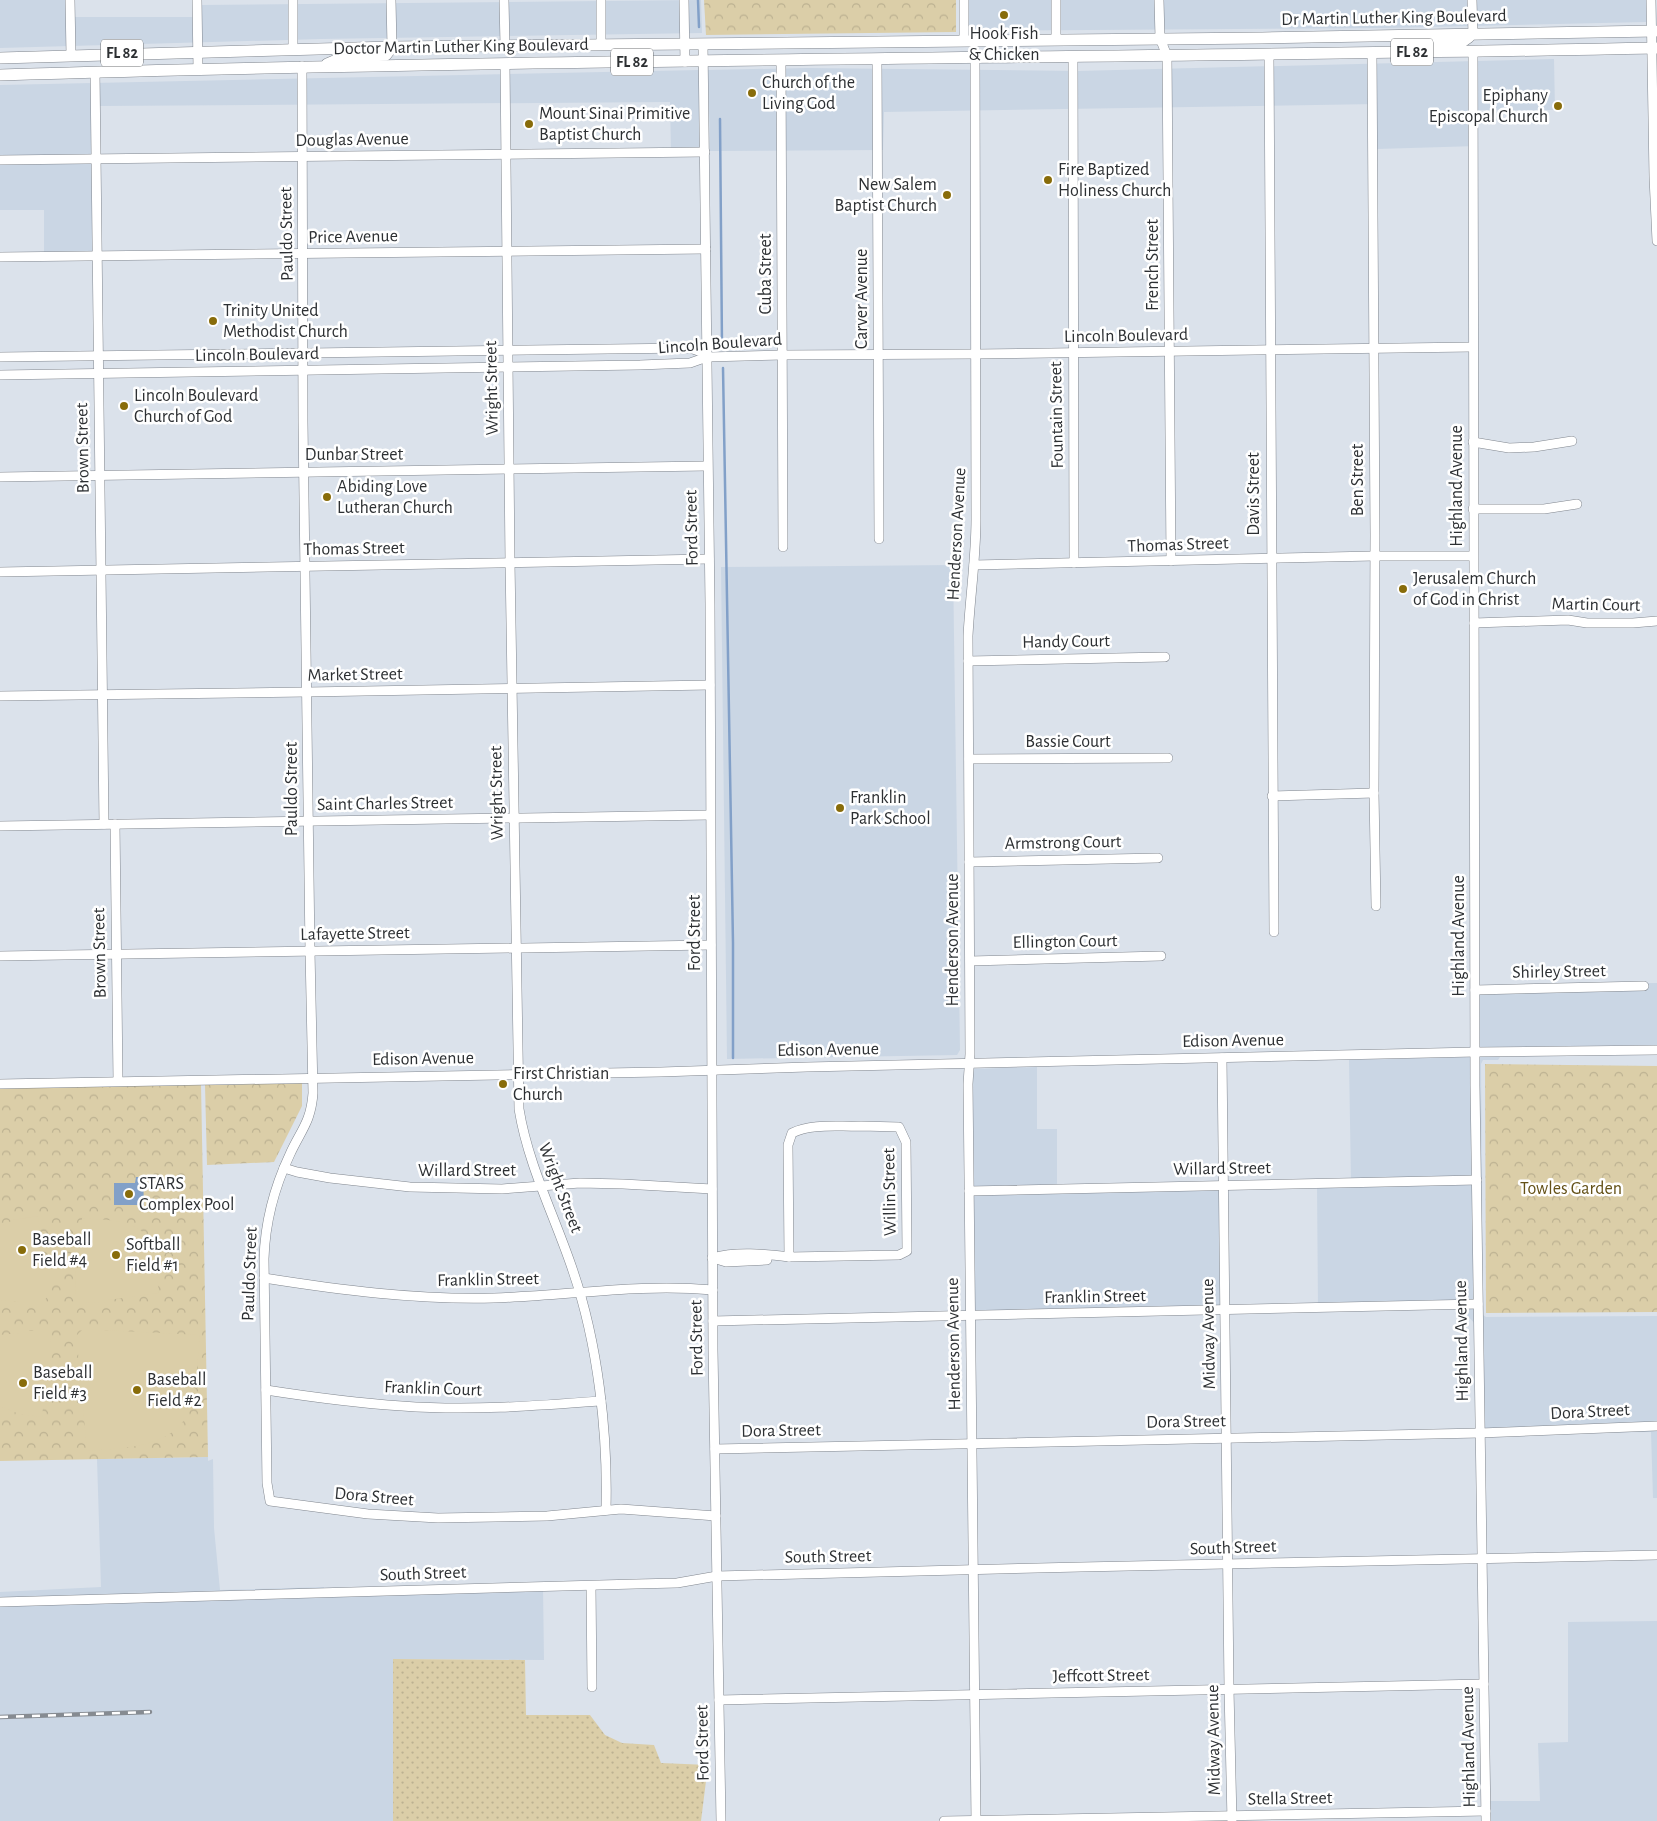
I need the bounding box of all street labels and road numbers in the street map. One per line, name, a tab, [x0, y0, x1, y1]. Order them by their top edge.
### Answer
street label: Dr Martin Luther King Boulevard	[1281, 7, 1507, 29]
street label: Doctor Martin Luther King Boulevard	[333, 36, 589, 58]
road number: FL 82	[1391, 38, 1433, 66]
road number: FL 82	[101, 40, 143, 66]
road number: FL 82	[611, 48, 653, 76]
street label: Douglas Avenue	[295, 130, 409, 150]
street label: Pauldo Street	[277, 186, 297, 281]
street label: French Street	[1144, 219, 1162, 311]
street label: Price Avenue	[308, 227, 398, 247]
street label: Cuba Street	[757, 233, 775, 315]
street label: Carver Avenue	[853, 249, 871, 349]
street label: Lincoln Boulevard	[1064, 326, 1188, 346]
street label: Lincoln Boulevard	[657, 331, 783, 357]
street label: Wright Street	[482, 340, 502, 435]
street label: Lincoln Boulevard	[195, 345, 319, 365]
street label: Fountain Street	[1047, 361, 1067, 469]
street label: Brown Street	[73, 402, 93, 493]
street label: Highland Avenue	[1448, 425, 1466, 547]
street label: Ben Street	[1349, 444, 1367, 516]
street label: Dunbar Street	[305, 446, 403, 464]
street label: Davis Street	[1245, 452, 1263, 536]
street label: Henderson Avenue	[945, 467, 969, 601]
street label: Ford Street	[682, 489, 702, 566]
street label: Thomas Street	[1127, 534, 1229, 556]
street label: Thomas Street	[303, 539, 405, 559]
street label: Martin Court	[1551, 595, 1641, 615]
street label: Handy Court	[1022, 632, 1110, 652]
street label: Market Street	[307, 665, 403, 685]
street label: Bassie Court	[1025, 733, 1111, 751]
street label: Pauldo Street	[283, 742, 301, 836]
street label: Wright Street	[487, 745, 507, 840]
street label: Saint Charles Street	[317, 794, 454, 814]
street label: Armstrong Court	[1004, 833, 1122, 853]
street label: Henderson Avenue	[944, 873, 962, 1007]
street label: Highland Avenue	[1450, 875, 1468, 997]
street label: Ford Street	[686, 895, 704, 971]
street label: Brown Street	[90, 907, 110, 998]
street label: Lafayette Street	[300, 924, 410, 944]
street label: Ellington Court	[1012, 932, 1118, 952]
street label: Shirley Street	[1512, 962, 1606, 982]
street label: Edison Avenue	[1182, 1031, 1284, 1051]
street label: Edison Avenue	[777, 1040, 879, 1060]
street label: Edison Avenue	[372, 1049, 474, 1069]
street label: Wright Street	[535, 1141, 585, 1236]
street label: Willin Street	[880, 1147, 900, 1236]
street label: Willard Street	[1173, 1159, 1271, 1179]
street label: Willard Street	[418, 1162, 516, 1180]
street label: Pauldo Street	[239, 1226, 261, 1321]
street label: Franklin Street	[437, 1270, 539, 1290]
street label: Henderson Avenue	[944, 1277, 964, 1411]
street label: Midway Avenue	[1199, 1278, 1219, 1390]
street label: Highland Avenue	[1452, 1280, 1472, 1402]
street label: Franklin Street	[1044, 1287, 1146, 1307]
street label: Ford Street	[687, 1299, 707, 1376]
street label: Franklin Court	[384, 1378, 482, 1400]
street label: Dora Street	[1550, 1401, 1630, 1423]
street label: Dora Street	[1146, 1412, 1226, 1432]
street label: Dora Street	[741, 1421, 821, 1441]
street label: Dora Street	[334, 1485, 415, 1509]
street label: South Street	[1189, 1537, 1277, 1559]
street label: South Street	[785, 1547, 872, 1567]
street label: South Street	[379, 1563, 467, 1585]
street label: Jeffcott Street	[1053, 1666, 1150, 1686]
street label: Midway Avenue	[1204, 1684, 1224, 1796]
street label: Highland Avenue	[1459, 1686, 1479, 1808]
street label: Ford Street	[693, 1704, 713, 1781]
street label: Stella Street	[1247, 1789, 1333, 1809]

